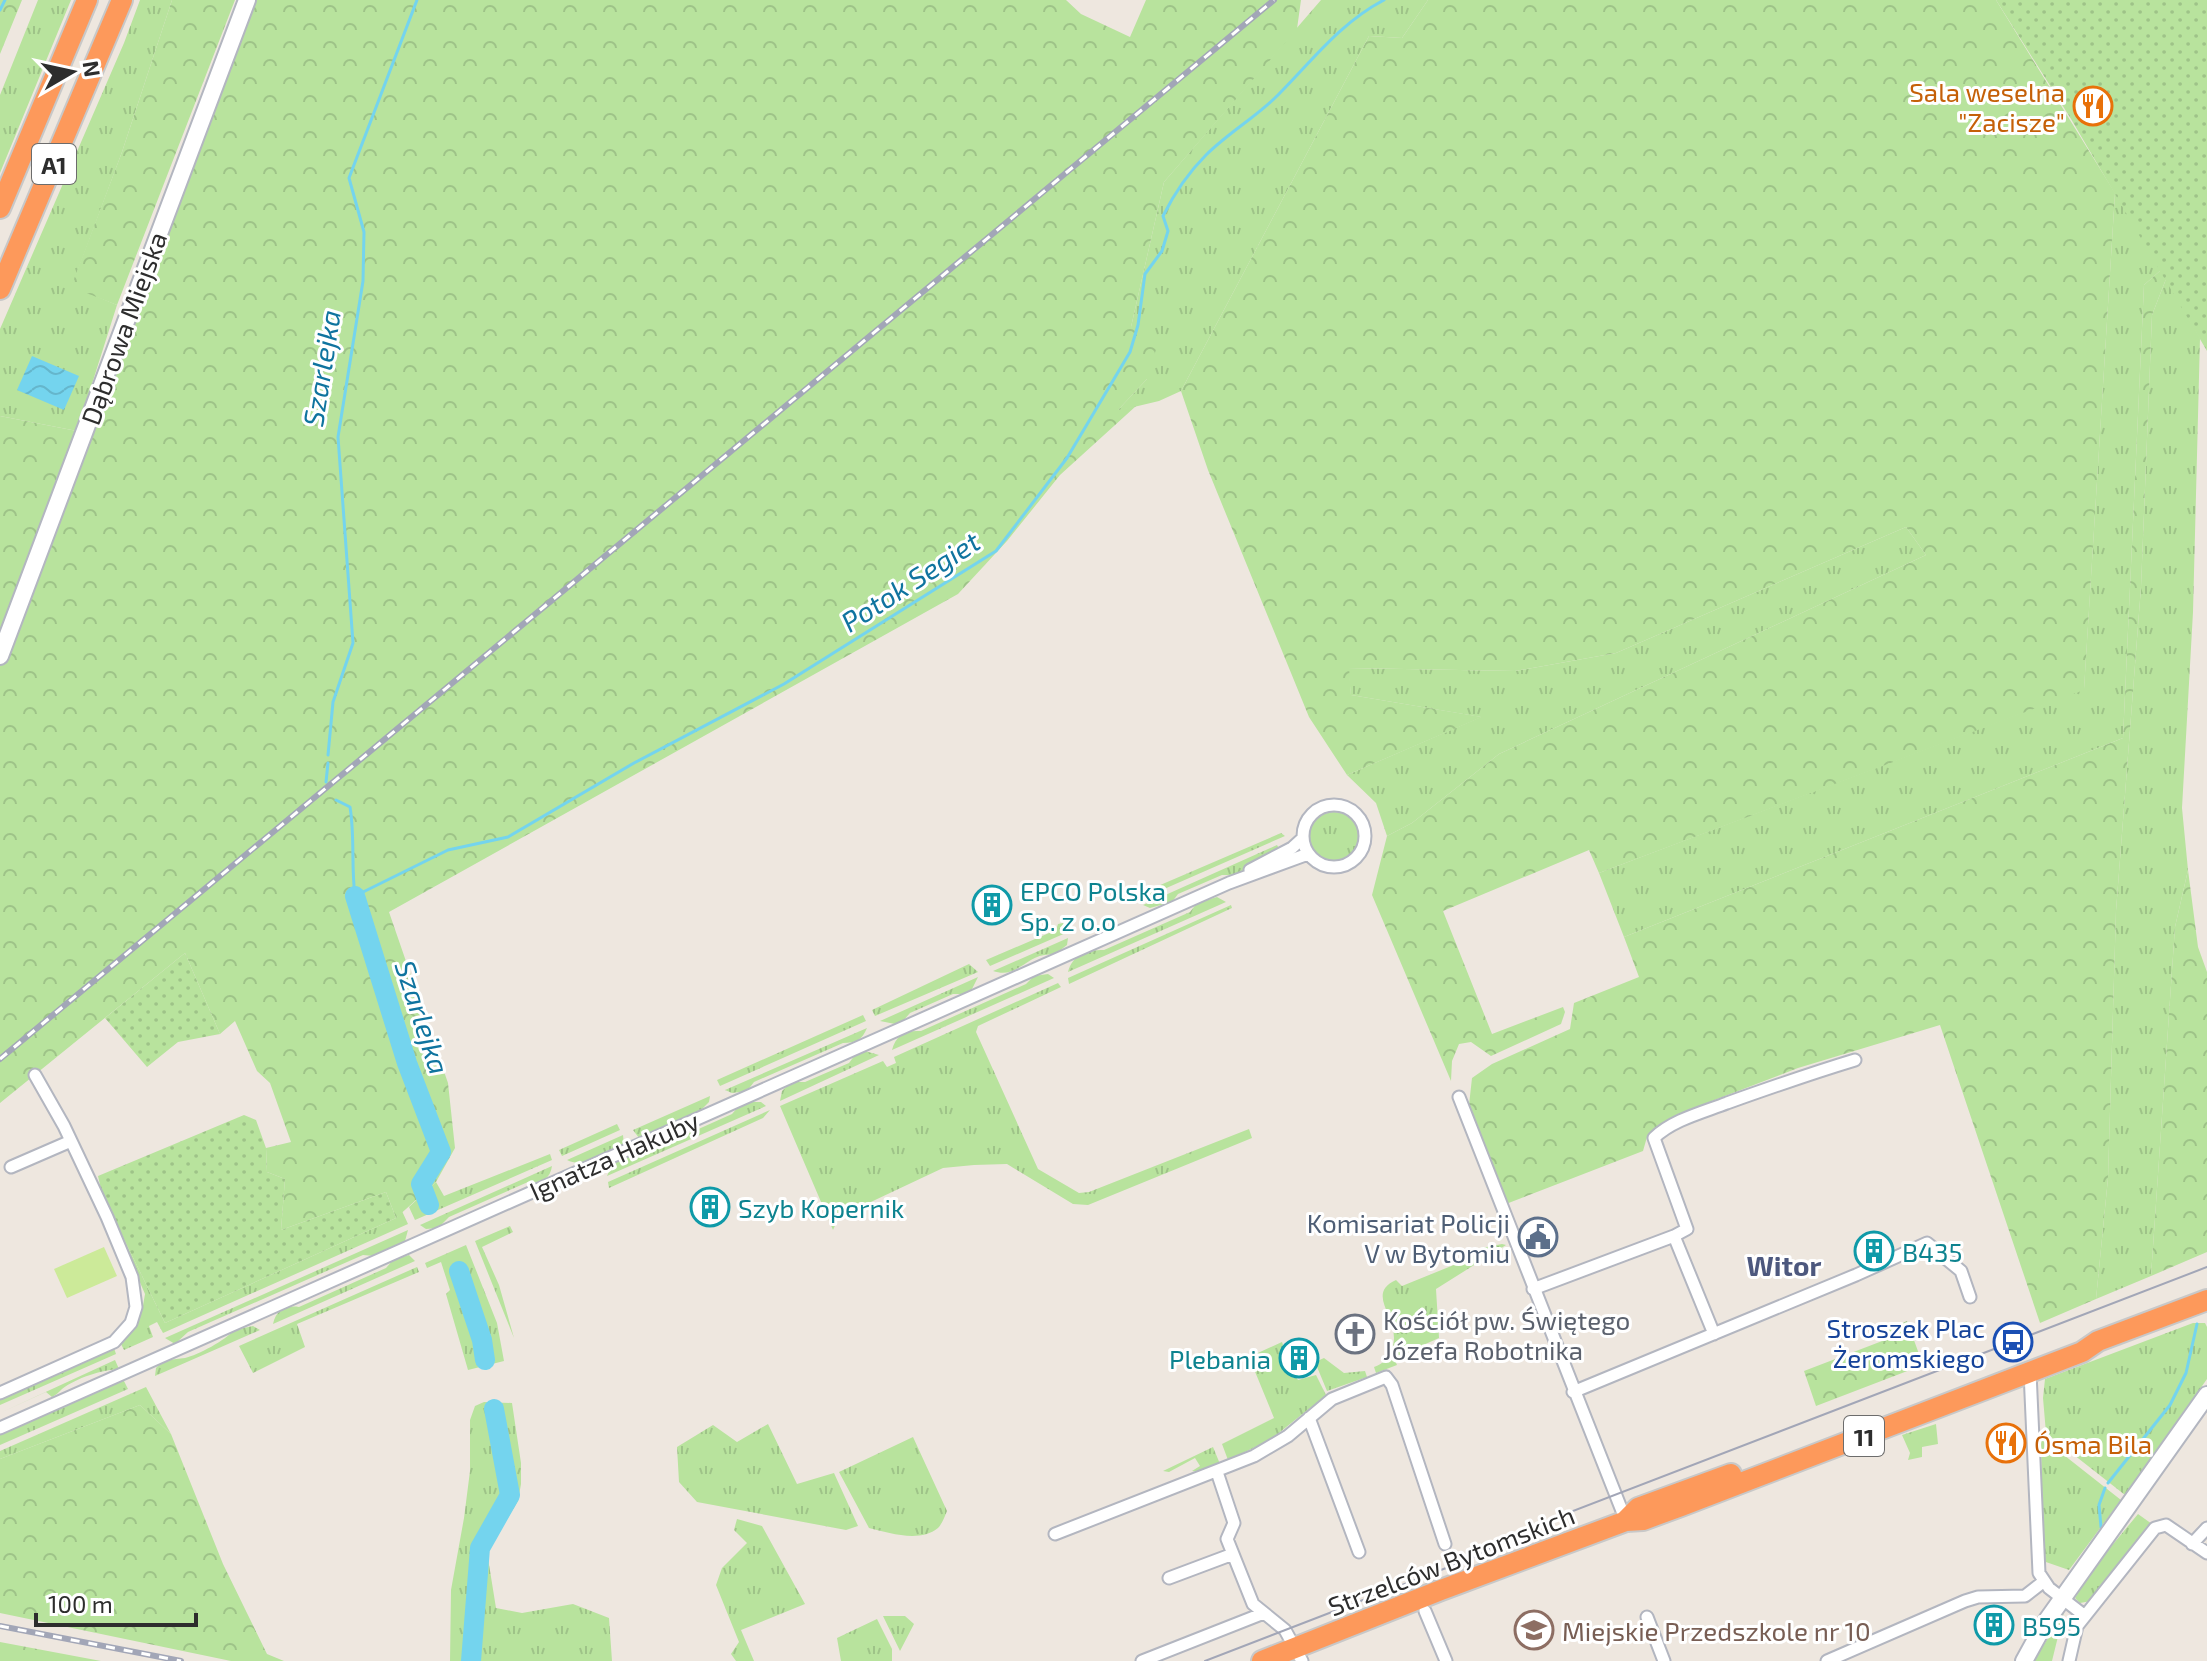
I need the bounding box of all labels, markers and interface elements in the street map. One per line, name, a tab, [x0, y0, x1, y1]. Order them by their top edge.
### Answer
north arrow	[32, 32, 112, 112]
text: N	[79, 59, 107, 79]
place label: Sala weselna "Zacisze"	[1909, 76, 2065, 137]
restaurant icon: Sala weselna "Zacisze"	[2072, 85, 2114, 127]
road number: A1	[32, 144, 76, 184]
street label: Dąbrowa Miejska	[74, 227, 172, 429]
water label: Szarlejka	[295, 307, 347, 429]
water label: Potok Segiet	[834, 523, 986, 638]
place label: EPCO Polska Sp. z o.o	[1020, 875, 1166, 936]
building icon: EPCO Polska Sp. z o.o	[971, 884, 1013, 926]
water label: Szarlejka	[389, 956, 457, 1078]
street label: Ignatza Hakuby	[525, 1104, 704, 1206]
building icon: Szyb Kopernik	[689, 1186, 731, 1228]
place label: Szyb Kopernik	[738, 1192, 904, 1223]
place label: Komisariat Policji V w Bytomiu	[1307, 1207, 1510, 1268]
public building icon: Komisariat Policji V w Bytomiu	[1517, 1216, 1559, 1258]
building icon: B435	[1853, 1230, 1895, 1272]
place label: B435	[1902, 1236, 1963, 1267]
district label: Witor	[1746, 1248, 1822, 1282]
place label: Kościół pw. Świętego Józefa Robotnika	[1383, 1304, 1630, 1365]
place label: Stroszek Plac Żeromskiego	[1827, 1312, 1985, 1373]
church icon: Kościół pw. Świętego Józefa Robotnika	[1334, 1313, 1376, 1355]
bus stop icon: Stroszek Plac Żeromskiego	[1992, 1321, 2034, 1363]
building icon: Plebania	[1278, 1337, 1320, 1379]
place label: Plebania	[1169, 1343, 1271, 1374]
road number: 11	[1844, 1416, 1884, 1456]
restaurant icon: Ósma Bila	[1985, 1422, 2027, 1464]
place label: Ósma Bila	[2034, 1428, 2152, 1459]
street label: Strzelców Bytomskich	[1323, 1499, 1579, 1621]
scale bar	[36, 1577, 196, 1627]
text: 100 m	[48, 1589, 113, 1618]
building icon: B595	[1973, 1604, 2015, 1646]
school or university icon: Miejskie Przedszkole nr 10	[1513, 1609, 1555, 1651]
place label: B595	[2022, 1610, 2081, 1641]
place label: Miejskie Przedszkole nr 10	[1562, 1615, 1871, 1646]

